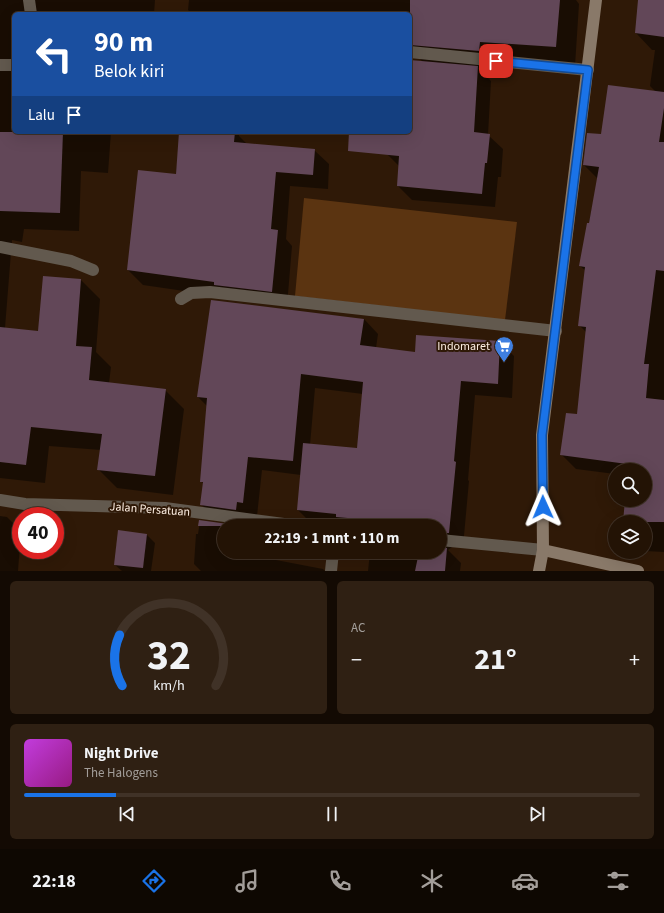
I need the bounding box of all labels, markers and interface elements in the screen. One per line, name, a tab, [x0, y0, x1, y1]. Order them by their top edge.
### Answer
text: 90 m	[94, 22, 153, 62]
icon: left	[28, 28, 80, 80]
pin	[479, 44, 513, 78]
icon: arrive	[485, 50, 507, 72]
text: Belok kiri	[94, 59, 164, 84]
icon: arrive	[63, 104, 85, 126]
text: Lalu	[28, 105, 55, 126]
supermarket icon: Indomaret	[493, 335, 515, 363]
place label: Indomaret	[437, 338, 490, 355]
map controls	[608, 463, 652, 559]
button: search	[608, 463, 652, 507]
position arrow	[522, 486, 564, 528]
street label: Jalan Persatuan	[109, 498, 191, 521]
speed limit sign: 40	[12, 507, 64, 559]
button: layers	[608, 515, 652, 559]
text: 22:19 · 1 mnt · 110 m	[265, 528, 399, 549]
text: AC	[351, 619, 365, 637]
text: 32	[147, 625, 190, 685]
text: 21°	[474, 638, 517, 681]
text: −	[351, 644, 362, 676]
text: +	[629, 644, 640, 676]
text: km/h	[153, 674, 184, 695]
text: Night Drive	[84, 743, 159, 764]
text: The Halogens	[84, 764, 158, 782]
icon: previous	[116, 803, 138, 825]
icon: pause	[321, 803, 343, 825]
icon: next	[526, 803, 548, 825]
icon: directions	[140, 867, 168, 895]
icon: music	[233, 867, 261, 895]
icon: phone	[326, 867, 354, 895]
icon: climate	[418, 867, 446, 895]
icon: car	[511, 867, 539, 895]
icon: filters	[604, 867, 632, 895]
text: 22:18	[32, 869, 76, 894]

